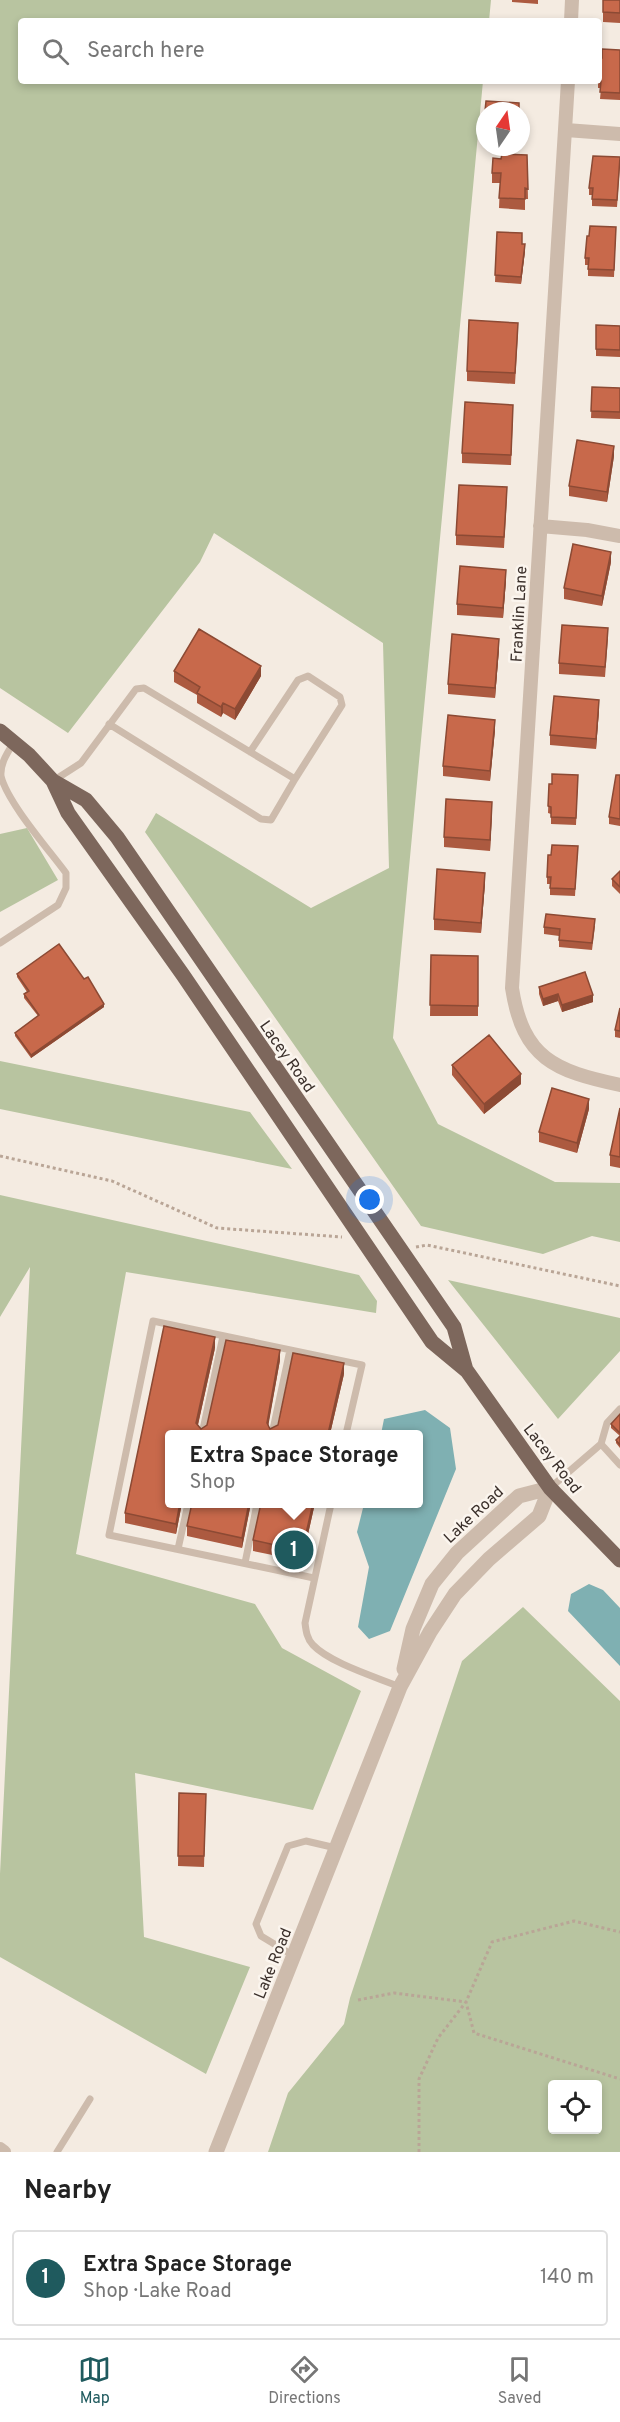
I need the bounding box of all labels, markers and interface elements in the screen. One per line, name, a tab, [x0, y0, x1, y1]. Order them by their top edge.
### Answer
search box	[18, 18, 602, 84]
icon: search	[39, 35, 72, 68]
text: Search here	[87, 38, 205, 65]
north arrow	[476, 102, 530, 156]
street label: Franklin Lane	[507, 566, 533, 663]
street label: Lacey Road	[254, 1017, 318, 1097]
your location	[355, 1185, 384, 1214]
street label: Lacey Road	[518, 1420, 585, 1498]
popup	[165, 1430, 423, 1508]
text: Extra Space Storage	[189, 1443, 399, 1470]
text: Shop	[189, 1470, 235, 1496]
street label: Lake Road	[440, 1483, 509, 1548]
pin: 1	[274, 1528, 314, 1572]
street label: Lake Road	[251, 1925, 297, 2002]
map controls	[548, 2080, 602, 2134]
button: locate	[548, 2080, 602, 2134]
text: Nearby	[24, 2175, 112, 2208]
text: Extra Space Storage	[83, 2252, 292, 2279]
text: 1	[42, 2265, 50, 2291]
text: 140 m	[540, 2265, 594, 2291]
text: Shop · Lake Road	[83, 2279, 232, 2305]
tab: Map	[78, 2353, 111, 2409]
tab: Directions	[268, 2353, 341, 2409]
tab: Saved	[498, 2353, 542, 2409]

